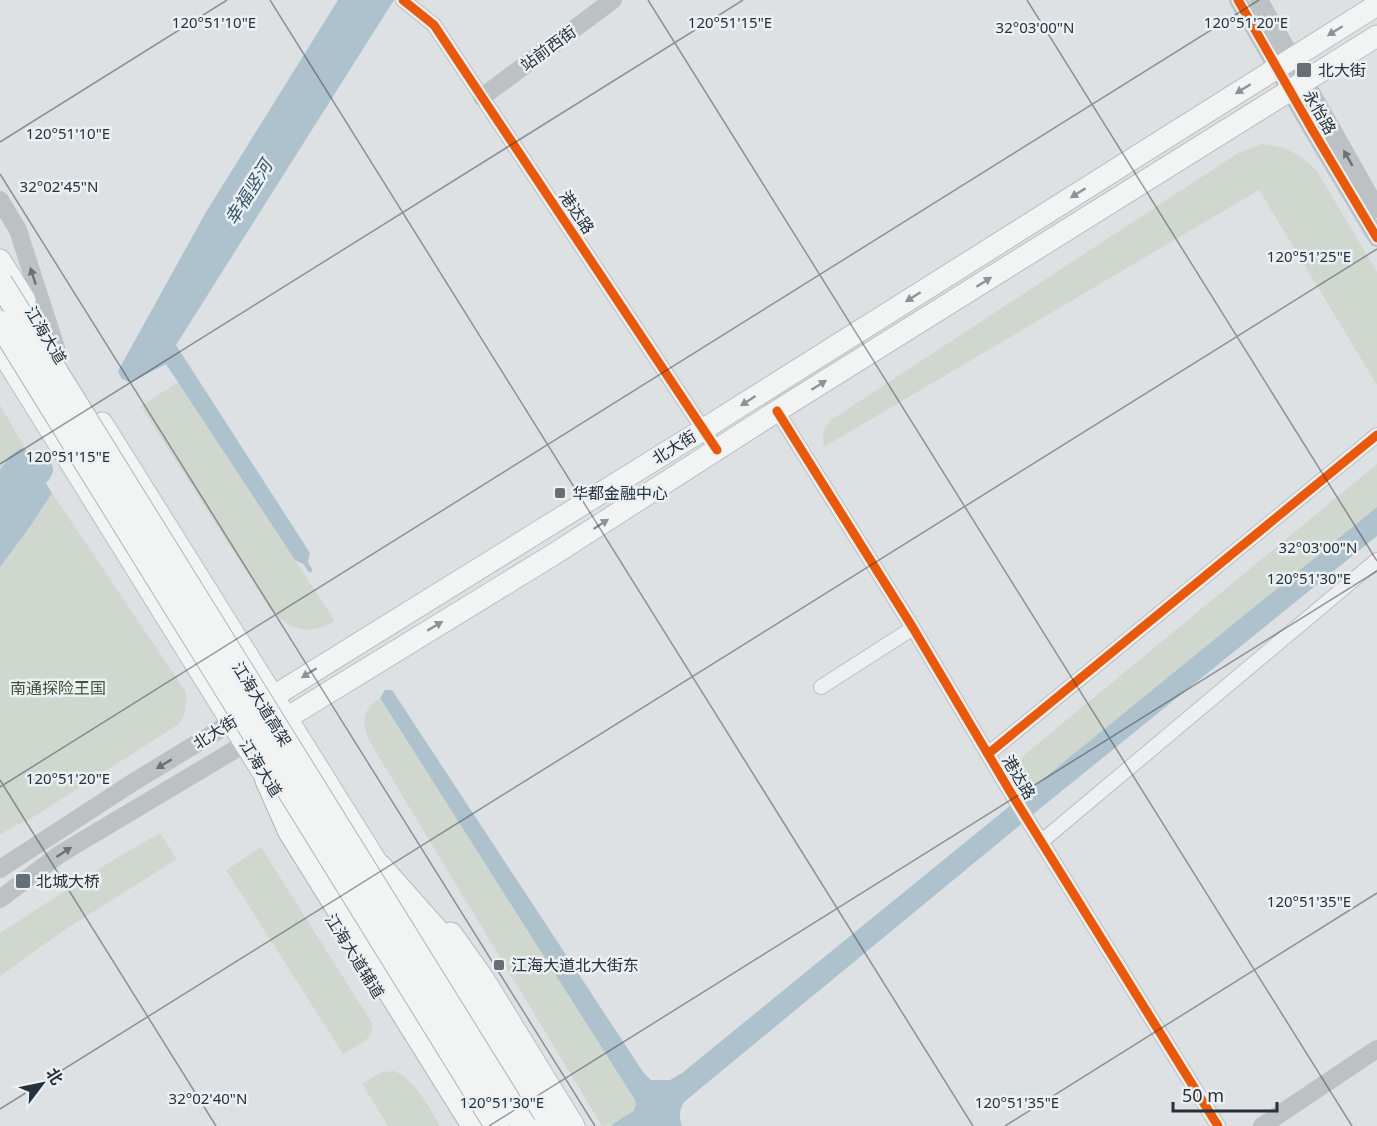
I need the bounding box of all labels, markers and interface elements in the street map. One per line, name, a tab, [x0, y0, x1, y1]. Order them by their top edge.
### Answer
text: 120°51'10"E	[172, 12, 256, 32]
text: 120°51'15"E	[688, 12, 772, 32]
text: 120°51'20"E	[1204, 12, 1288, 32]
text: 32°03'00"N	[996, 17, 1074, 37]
street label: 站前西街	[516, 20, 580, 76]
one-way arrow	[1326, 26, 1343, 37]
place label: 北大街	[1318, 59, 1366, 81]
marker: 北大街	[1295, 61, 1313, 79]
one-way arrow	[1235, 84, 1251, 95]
street label: 永怡路	[1298, 86, 1342, 138]
text: 120°51'10"E	[26, 123, 110, 143]
one-way arrow	[1343, 149, 1353, 166]
water label: 幸福竖河	[219, 153, 279, 229]
text: 32°02'45"N	[20, 176, 98, 196]
street label: 港达路	[554, 186, 600, 238]
one-way arrow	[1070, 188, 1086, 199]
text: 120°51'25"E	[1267, 246, 1351, 266]
one-way arrow	[28, 267, 37, 285]
one-way arrow	[976, 276, 992, 287]
one-way arrow	[905, 291, 921, 302]
street label: 江海大道	[20, 302, 72, 368]
one-way arrow	[811, 380, 827, 391]
one-way arrow	[740, 395, 756, 406]
street label: 北大街	[648, 425, 700, 469]
text: 120°51'15"E	[26, 446, 110, 466]
place label: 华都金融中心	[572, 482, 668, 504]
marker: 华都金融中心	[553, 486, 567, 500]
one-way arrow	[593, 518, 609, 529]
text: 32°03'00"N	[1279, 537, 1357, 557]
text: 120°51'30"E	[1267, 568, 1351, 588]
one-way arrow	[427, 621, 444, 631]
street label: 江海大道高架	[227, 657, 297, 751]
one-way arrow	[301, 668, 318, 679]
park label: 南通探险王国	[10, 677, 106, 699]
street label: 北大街	[189, 710, 241, 754]
street label: 江海大道	[235, 735, 287, 801]
street label: 港达路	[997, 751, 1041, 803]
one-way arrow	[156, 758, 172, 769]
text: 120°51'20"E	[26, 768, 110, 788]
one-way arrow	[56, 847, 72, 858]
place label: 北城大桥	[36, 870, 100, 892]
marker: 北城大桥	[14, 872, 32, 890]
text: 120°51'35"E	[1267, 891, 1351, 911]
street label: 江海大道辅道	[320, 909, 390, 1003]
place label: 江海大道北大街东	[511, 954, 639, 976]
marker: 江海大道北大街东	[492, 958, 506, 972]
north arrow	[12, 1054, 72, 1114]
text: 北	[41, 1063, 68, 1089]
scale bar	[1173, 1075, 1276, 1113]
text: 50 m	[1182, 1083, 1224, 1107]
text: 32°02'40"N	[169, 1088, 247, 1108]
text: 120°51'30"E	[460, 1092, 544, 1112]
text: 120°51'35"E	[975, 1092, 1059, 1112]

